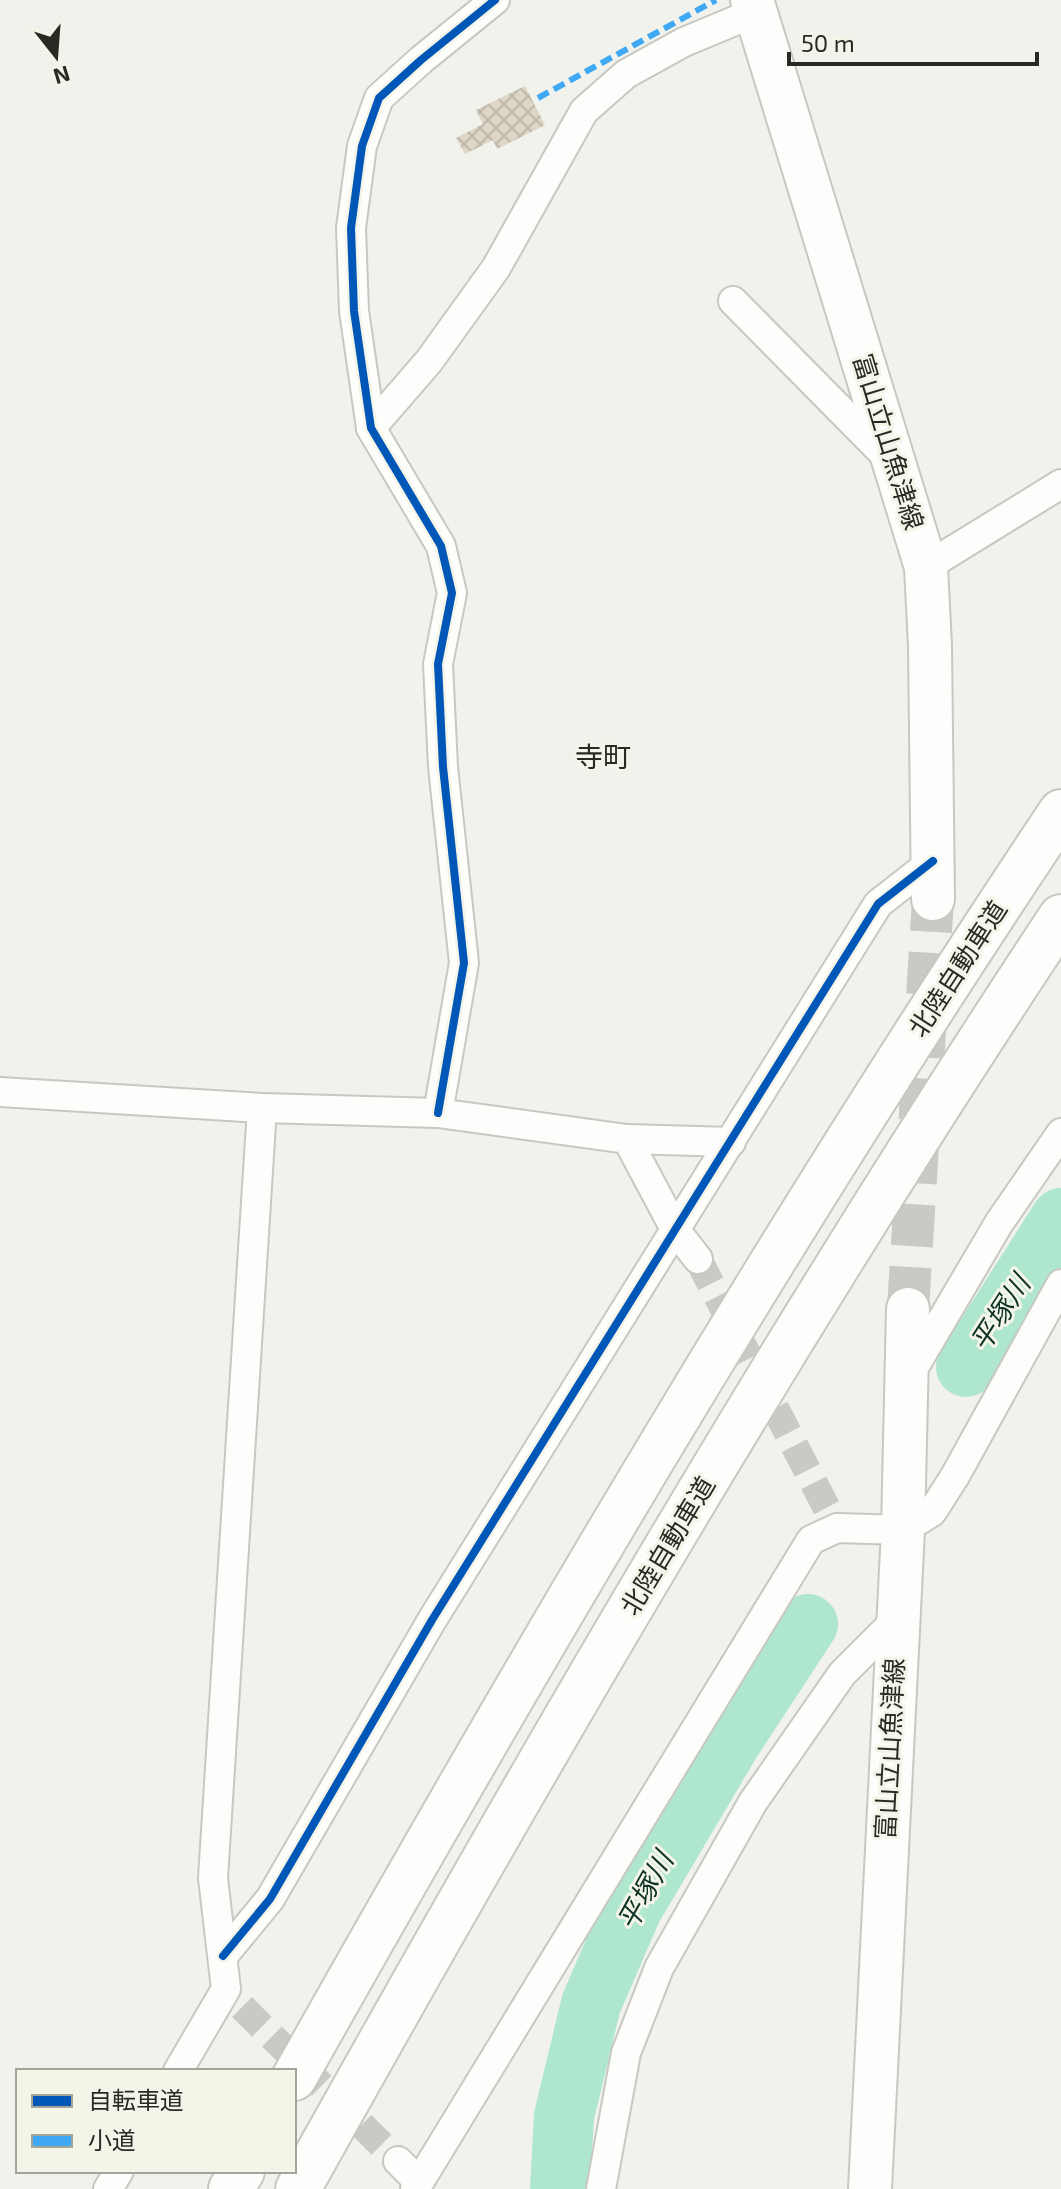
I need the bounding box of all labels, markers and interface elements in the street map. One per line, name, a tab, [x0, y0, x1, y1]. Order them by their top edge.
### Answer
north arrow	[16, 16, 96, 96]
scale bar	[789, 16, 1037, 66]
text: 50 m	[801, 28, 855, 57]
text: N	[51, 61, 74, 91]
street label: 富山立山魚津線	[848, 350, 931, 533]
district label: 寺町	[575, 739, 631, 773]
street label: 北陸自動車道	[901, 894, 1012, 1042]
water label: 平塚川	[962, 1265, 1038, 1357]
street label: 北陸自動車道	[613, 1470, 720, 1620]
street label: 富山立山魚津線	[868, 1657, 909, 1841]
water label: 平塚川	[609, 1843, 681, 1935]
legend	[16, 2069, 296, 2173]
text: 自転車道	[88, 2085, 184, 2114]
text: 小道	[88, 2125, 136, 2154]

